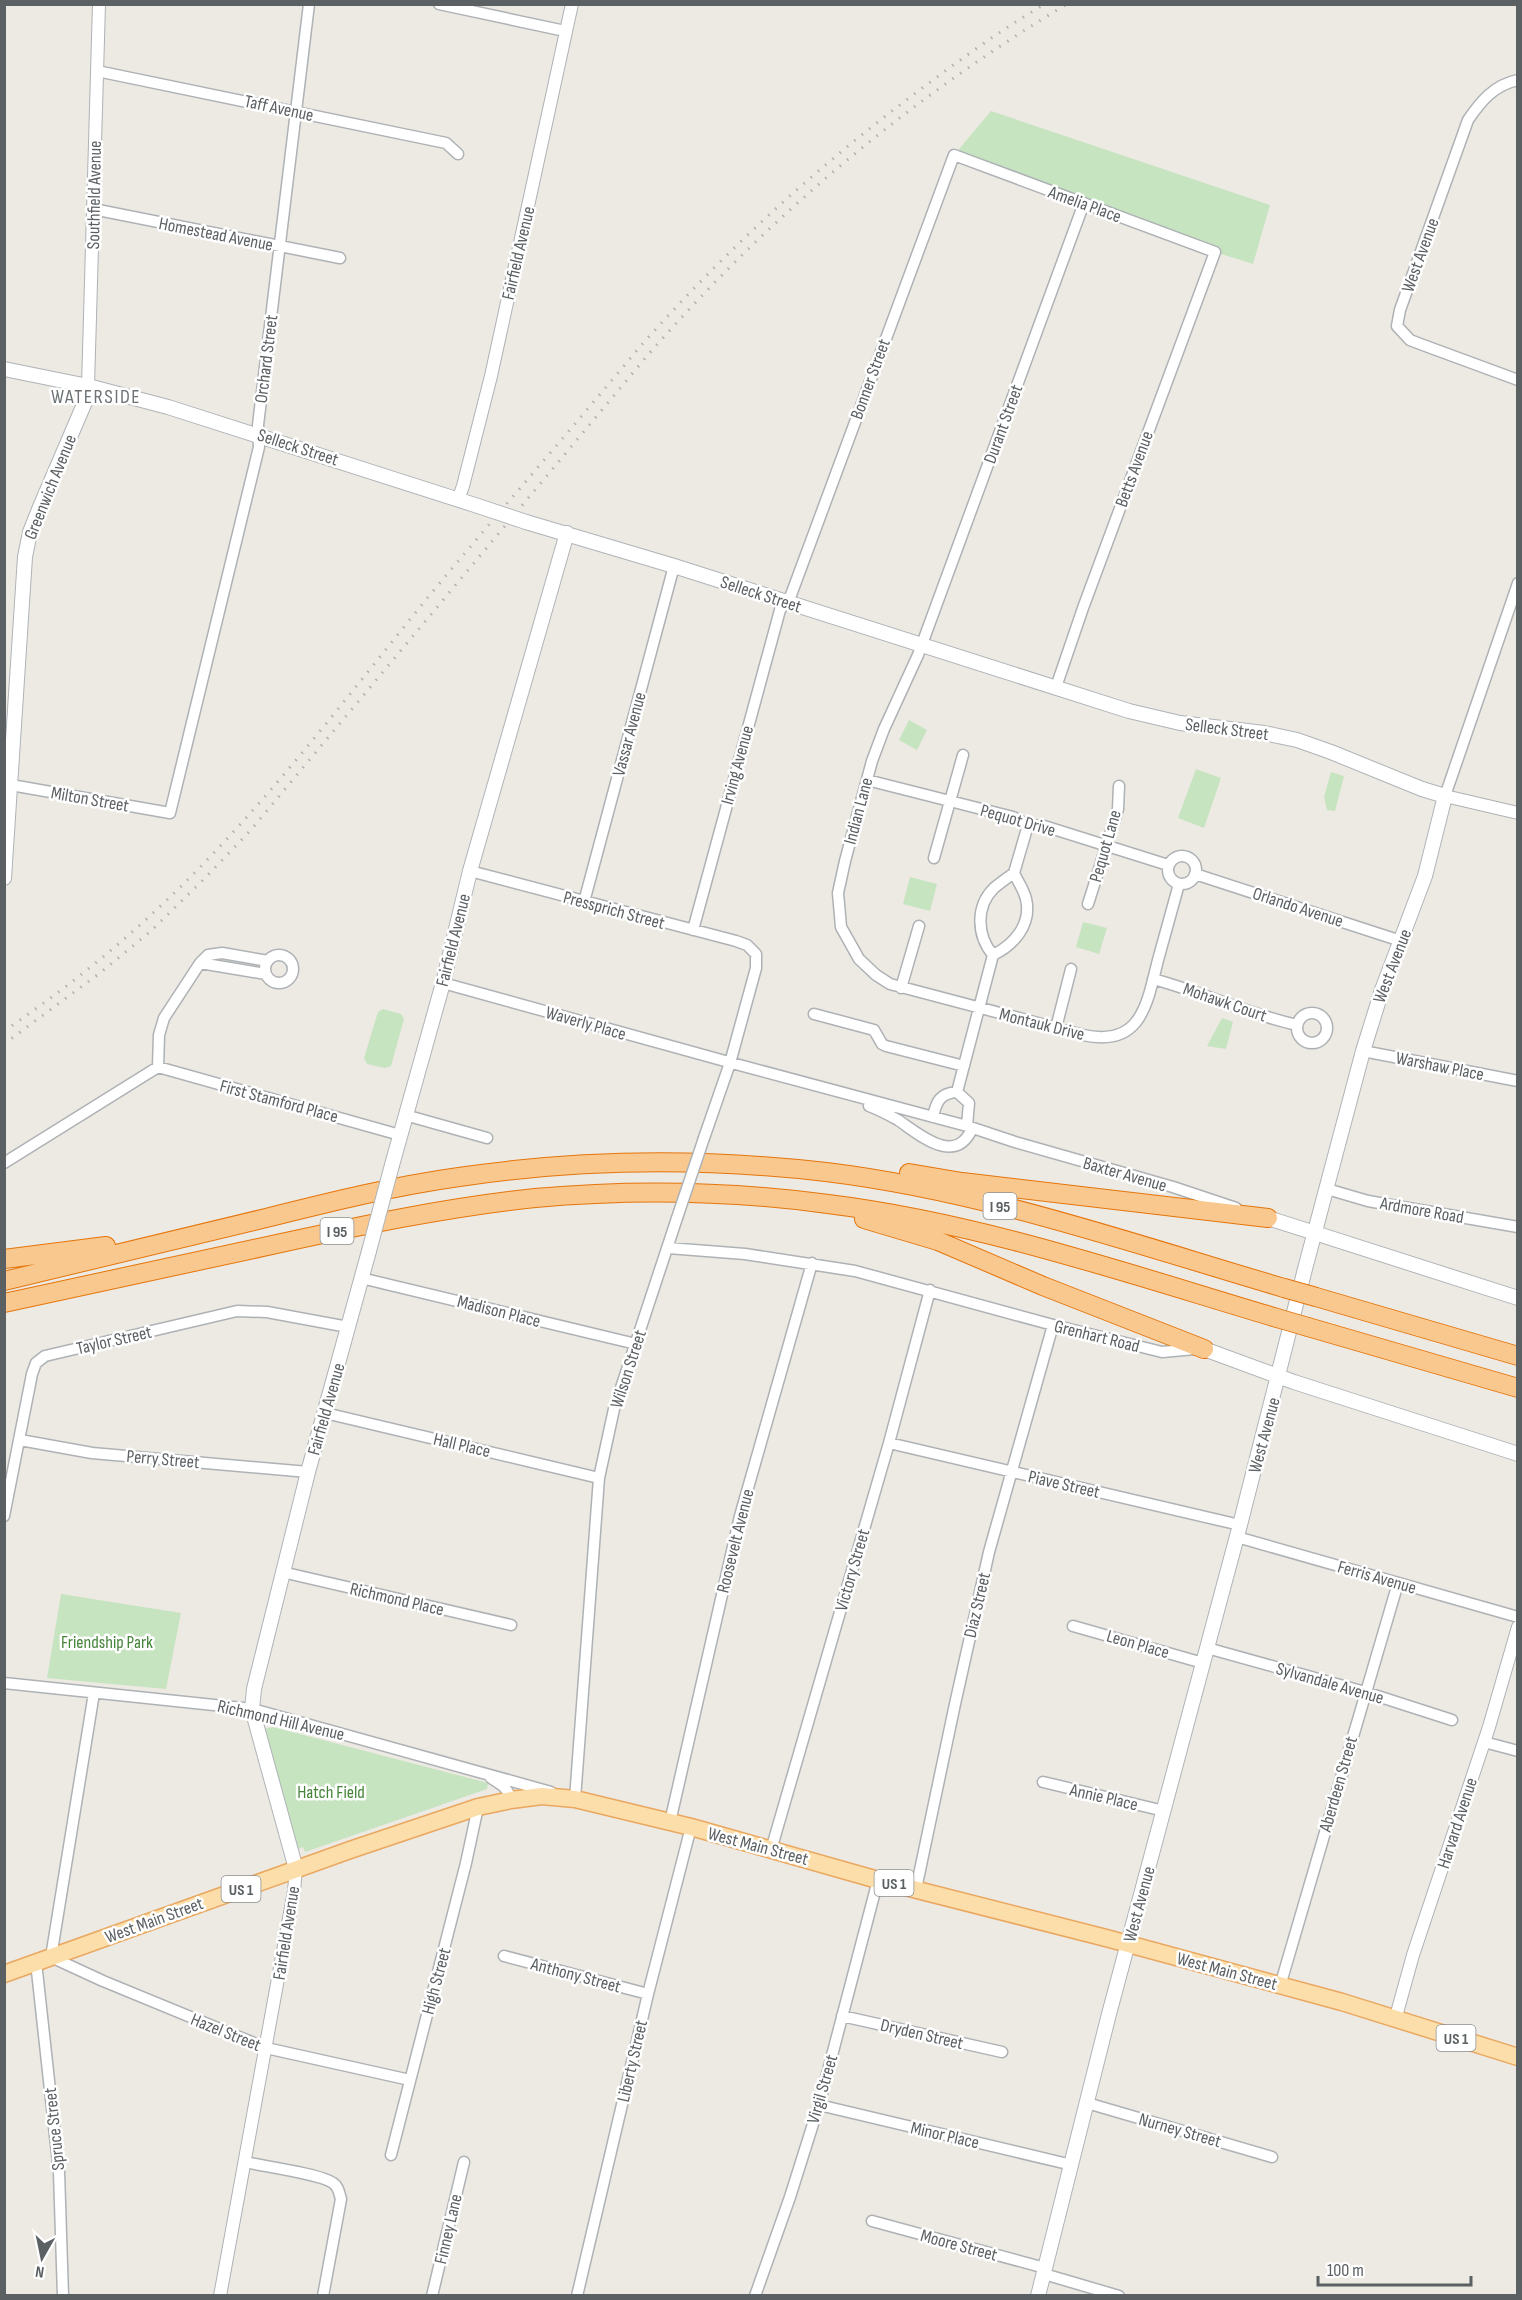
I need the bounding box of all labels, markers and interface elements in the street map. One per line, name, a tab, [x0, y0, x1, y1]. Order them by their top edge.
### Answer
street label: Taff Avenue	[242, 91, 315, 126]
street label: Southfield Avenue	[83, 140, 106, 250]
street label: Amelia Place	[1045, 181, 1124, 227]
street label: Fairfield Avenue	[498, 204, 539, 302]
street label: Homestead Avenue	[157, 213, 275, 256]
street label: West Avenue	[1397, 215, 1444, 295]
street label: Orchard Street	[251, 313, 282, 404]
street label: Bonner Street	[846, 336, 895, 422]
street label: Durant Street	[980, 381, 1028, 466]
district label: WATERSIDE	[51, 385, 141, 409]
street label: Selleck Street	[255, 425, 341, 471]
street label: Betts Avenue	[1111, 428, 1158, 510]
street label: Greenwich Avenue	[20, 432, 81, 543]
street label: Selleck Street	[718, 572, 804, 618]
street label: Vassar Avenue	[608, 690, 651, 778]
street label: Selleck Street	[1184, 714, 1270, 745]
street label: Irving Avenue	[717, 723, 758, 807]
street label: Indian Lane	[840, 775, 877, 847]
street label: Milton Street	[49, 782, 131, 817]
street label: Pequot Drive	[978, 800, 1058, 841]
street label: Pequot Lane	[1085, 808, 1126, 885]
street label: Orlando Avenue	[1250, 883, 1346, 932]
street label: Pressprich Street	[561, 887, 667, 934]
street label: Fairfield Avenue	[432, 891, 475, 989]
street label: West Avenue	[1369, 926, 1416, 1006]
street label: Mohawk Court	[1180, 978, 1270, 1027]
street label: Waverly Place	[543, 1002, 628, 1045]
street label: Montauk Drive	[997, 1004, 1087, 1045]
street label: Warshaw Place	[1394, 1048, 1486, 1085]
street label: First Stamford Place	[217, 1076, 340, 1127]
street label: Baxter Avenue	[1080, 1152, 1169, 1196]
road number: I 95	[984, 1193, 1016, 1219]
street label: Ardmore Road	[1378, 1193, 1465, 1228]
road number: I 95	[320, 1218, 354, 1244]
street label: Madison Place	[455, 1291, 543, 1332]
street label: Grenhart Road	[1052, 1316, 1142, 1357]
street label: Taylor Street	[74, 1322, 154, 1359]
street label: Wilson Street	[606, 1327, 651, 1411]
street label: Fairfield Avenue	[303, 1361, 350, 1458]
street label: West Avenue	[1244, 1395, 1285, 1475]
street label: Hall Place	[431, 1429, 492, 1462]
street label: Perry Street	[126, 1446, 201, 1473]
street label: Piave Street	[1026, 1466, 1102, 1503]
street label: Roosevelt Avenue	[712, 1487, 759, 1595]
street label: Victory Street	[831, 1526, 874, 1614]
street label: Ferris Avenue	[1335, 1556, 1419, 1599]
street label: Diaz Street	[960, 1570, 995, 1640]
street label: Richmond Place	[348, 1578, 446, 1621]
street label: Leon Place	[1104, 1626, 1172, 1663]
park label: Friendship Park	[61, 1632, 153, 1653]
street label: Sylvandale Avenue	[1274, 1658, 1386, 1709]
street label: Richmond Hill Avenue	[215, 1696, 346, 1745]
street label: Aberdeen Street	[1315, 1734, 1362, 1835]
street label: Harvard Avenue	[1433, 1775, 1482, 1871]
street label: Annie Place	[1067, 1779, 1140, 1815]
park label: Hatch Field	[297, 1782, 365, 1803]
street label: West Main Street	[705, 1823, 811, 1870]
street label: West Avenue	[1119, 1864, 1160, 1944]
road number: US 1	[874, 1870, 914, 1896]
road number: US 1	[222, 1876, 260, 1902]
street label: Fairfield Avenue	[269, 1885, 304, 1982]
street label: West Main Street	[102, 1893, 207, 1948]
street label: High Street	[418, 1945, 456, 2017]
street label: West Main Street	[1174, 1948, 1280, 1995]
street label: Anthony Street	[528, 1953, 624, 1998]
street label: Hazel Street	[188, 2009, 264, 2056]
street label: Dryden Street	[878, 2015, 966, 2054]
street label: Liberty Street	[613, 2018, 652, 2104]
road number: US 1	[1436, 2025, 1476, 2051]
street label: Virgil Street	[803, 2052, 842, 2126]
street label: Spruce Street	[40, 2086, 69, 2171]
street label: Nurney Street	[1136, 2109, 1224, 2152]
street label: Minor Place	[909, 2117, 981, 2154]
street label: Finney Lane	[430, 2192, 467, 2266]
street label: Moore Street	[918, 2225, 1000, 2266]
north arrow	[12, 2228, 72, 2288]
scale bar	[1318, 2249, 1471, 2287]
text: 100 m	[1327, 2260, 1364, 2281]
text: N	[34, 2261, 46, 2281]

